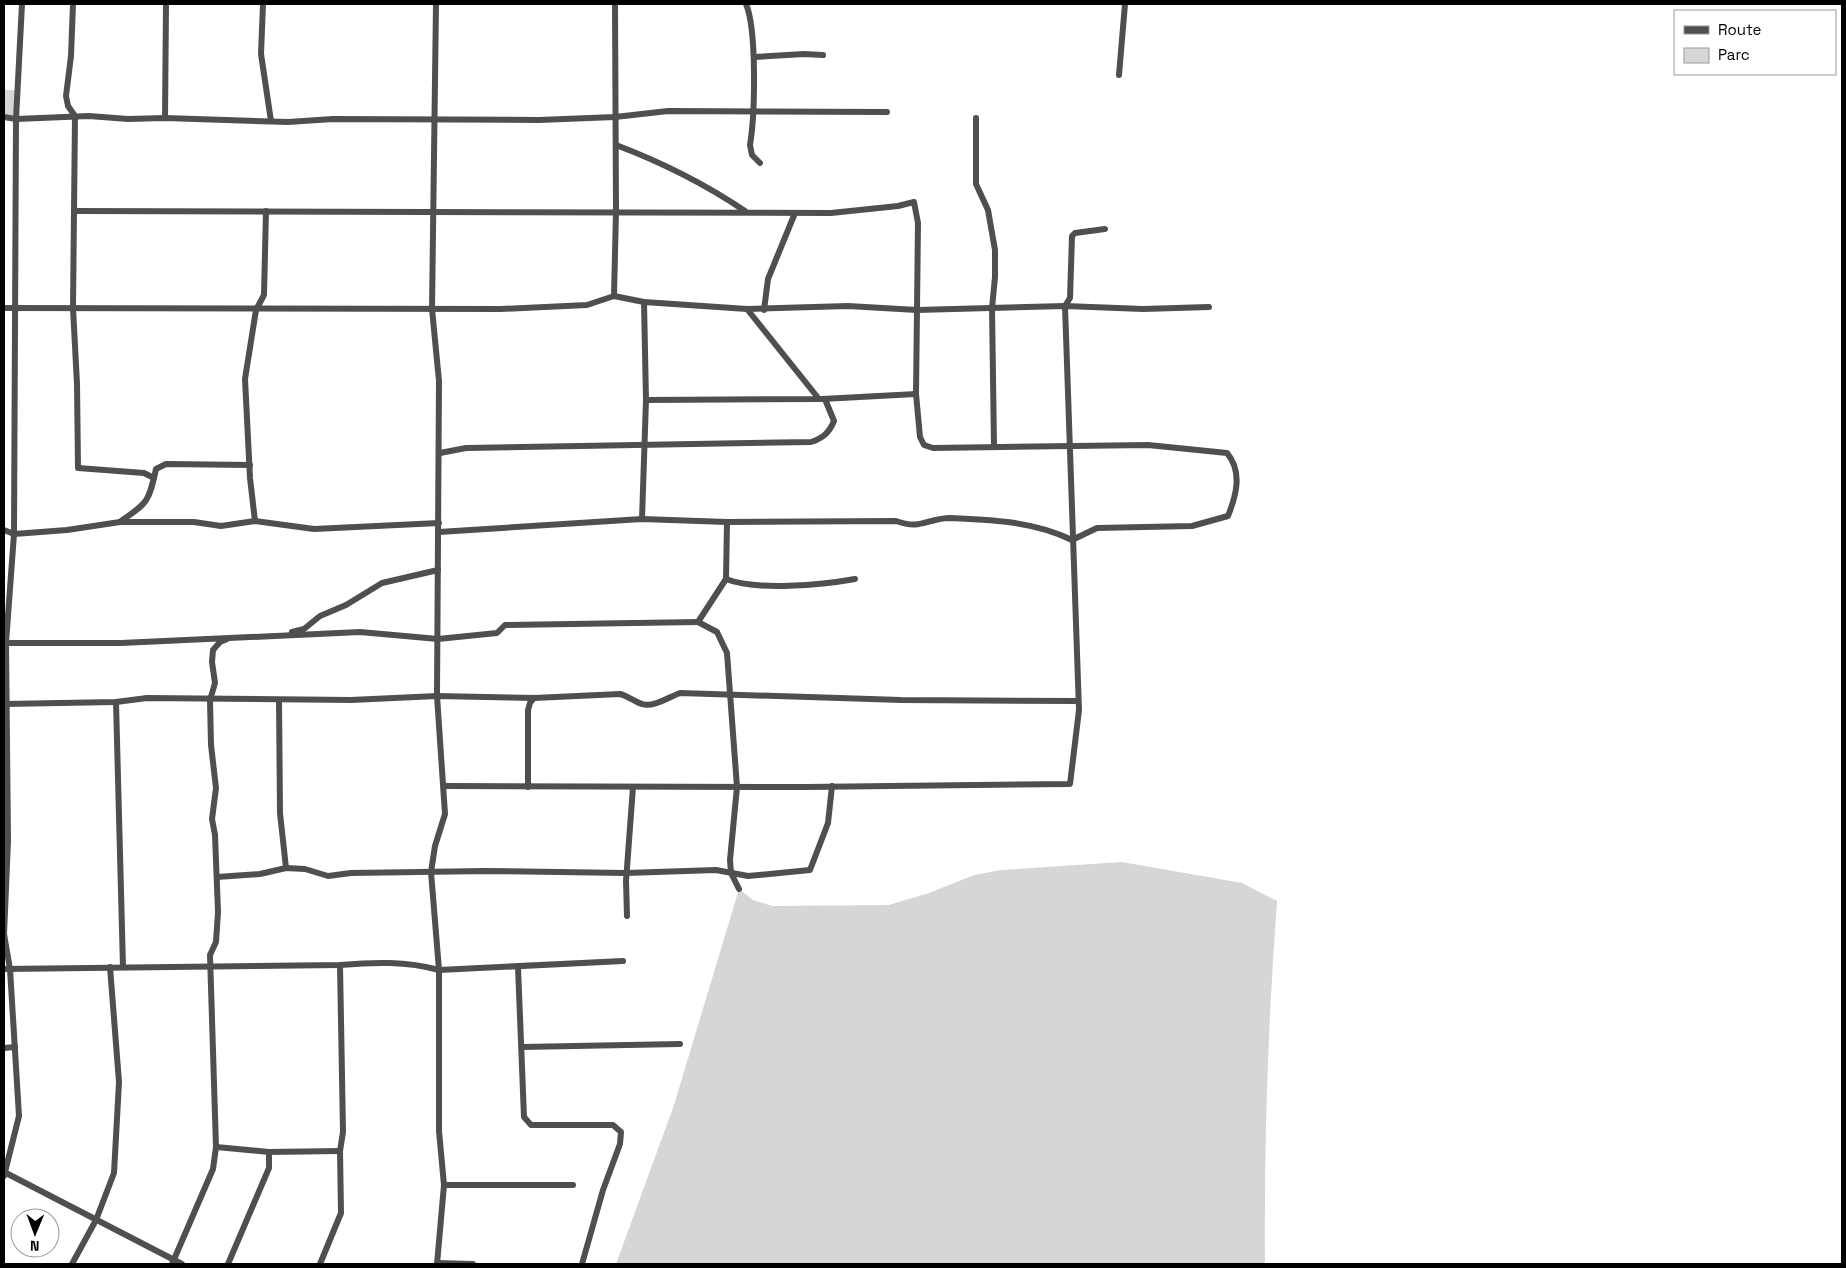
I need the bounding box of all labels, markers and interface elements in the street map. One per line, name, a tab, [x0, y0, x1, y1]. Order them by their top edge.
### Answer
legend	[1674, 10, 1836, 75]
text: Route	[1718, 20, 1762, 39]
text: Parc	[1718, 45, 1750, 64]
north arrow	[10, 1208, 60, 1258]
text: N	[30, 1237, 40, 1255]

